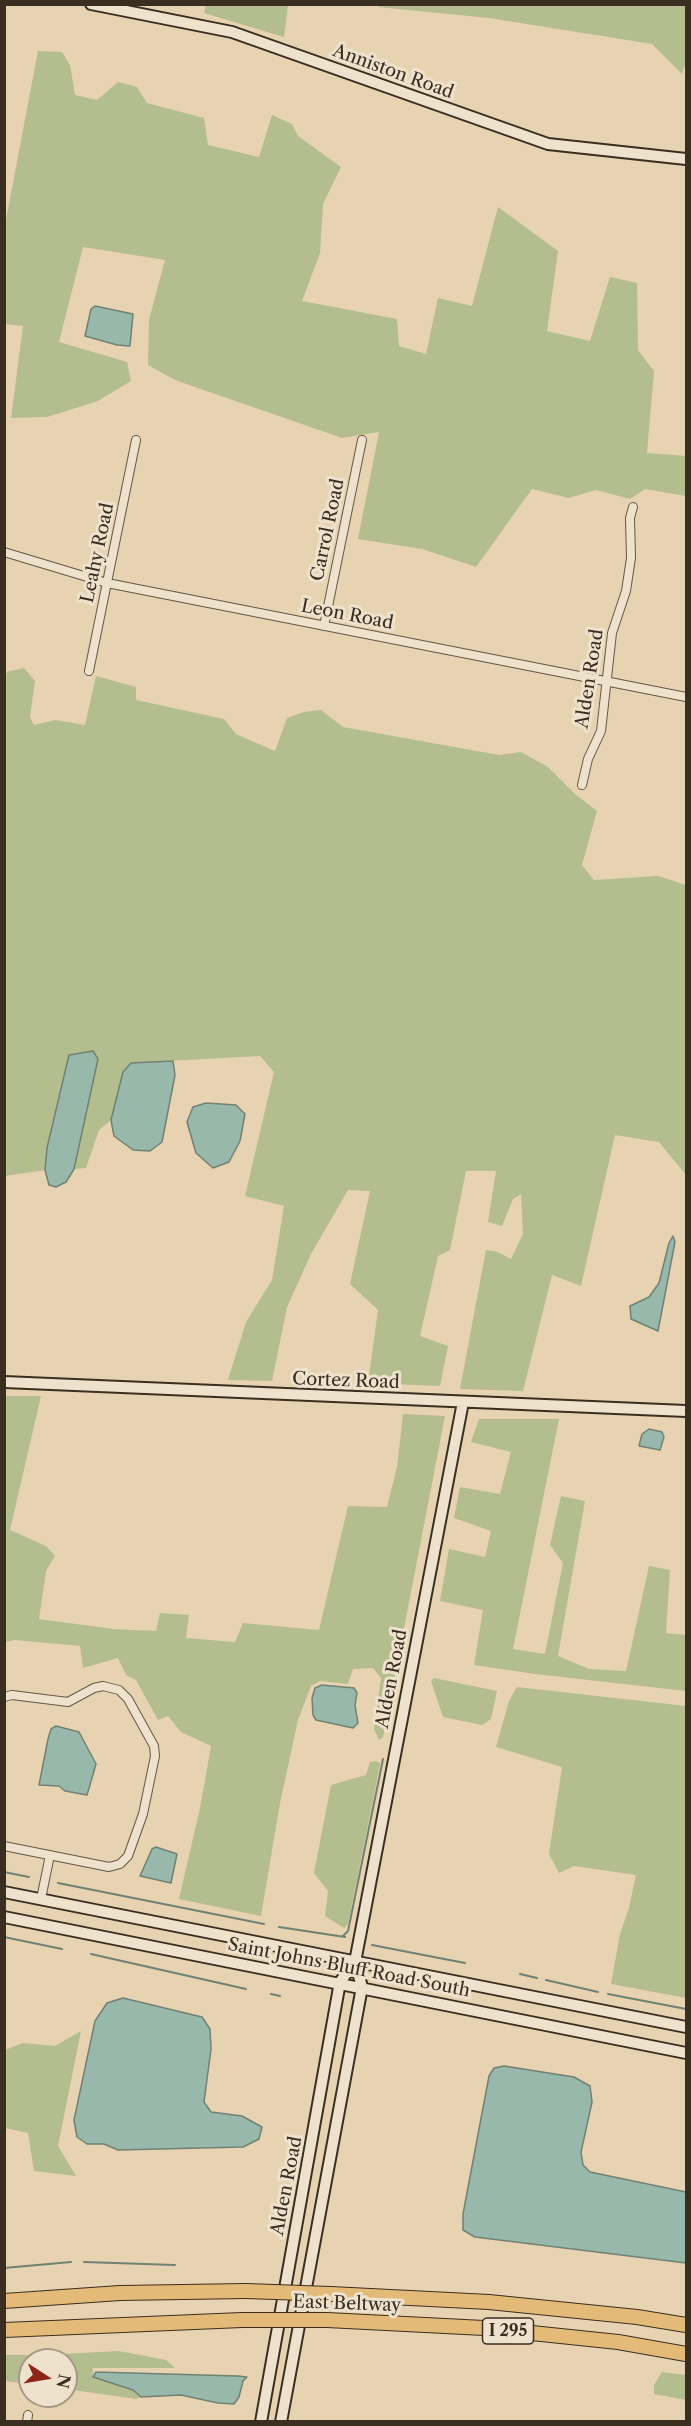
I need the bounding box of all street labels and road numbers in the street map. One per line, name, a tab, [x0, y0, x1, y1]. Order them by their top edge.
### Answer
street label: Anniston Road	[330, 40, 456, 104]
street label: Carrol Road	[307, 477, 349, 583]
street label: Leahy Road	[77, 501, 119, 605]
street label: Leon Road	[299, 595, 395, 635]
street label: Alden Road	[571, 628, 609, 730]
street label: Cortez Road	[292, 1368, 400, 1394]
street label: Alden Road	[372, 1628, 412, 1730]
street label: Saint Johns Bluff Road South	[226, 1934, 472, 2002]
street label: Alden Road	[267, 2135, 307, 2237]
street label: East Beltway	[292, 2291, 402, 2317]
road number: I 295	[482, 2318, 534, 2344]

